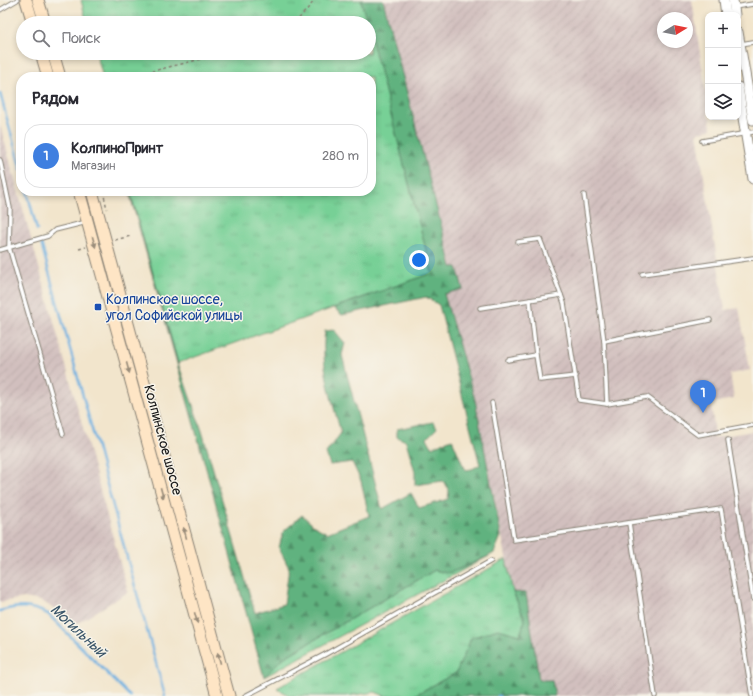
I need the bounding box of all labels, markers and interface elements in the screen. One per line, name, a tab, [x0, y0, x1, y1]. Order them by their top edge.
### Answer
north arrow	[657, 12, 693, 48]
map controls	[705, 12, 741, 120]
button: +	[705, 12, 741, 48]
search box	[16, 16, 376, 60]
icon: search	[30, 27, 52, 49]
text: Поиск	[62, 29, 101, 48]
button: −	[705, 48, 741, 84]
button: layers	[705, 84, 741, 120]
text: Рядом	[32, 88, 79, 109]
text: КолпиноПринт	[71, 139, 163, 158]
text: 1	[43, 148, 49, 164]
text: 280 m	[322, 148, 359, 164]
text: Магазин	[71, 158, 115, 174]
one-way arrow	[91, 236, 97, 248]
your location	[409, 250, 429, 270]
place label: Колпинское шоссе, угол Софийской улицы	[105, 291, 243, 324]
marker: Колпинское шоссе, угол Софийской улицы	[93, 302, 103, 312]
one-way arrow	[125, 361, 131, 374]
pin: 1	[690, 380, 716, 413]
street label: Колпинское шоссе	[140, 383, 186, 497]
one-way arrow	[159, 487, 165, 499]
one-way arrow	[181, 527, 187, 539]
water label: Могильный	[46, 600, 111, 663]
one-way arrow	[193, 612, 199, 625]
one-way arrow	[216, 652, 222, 664]

